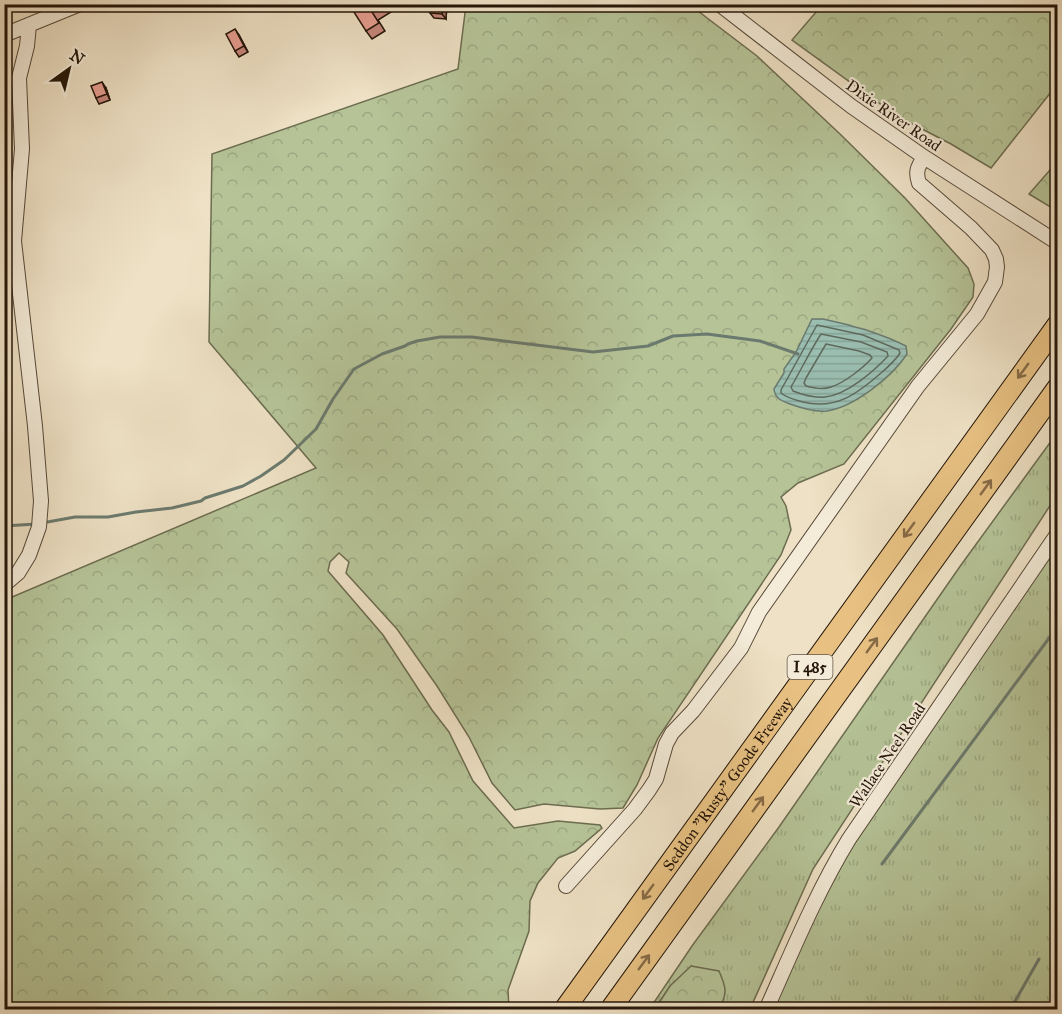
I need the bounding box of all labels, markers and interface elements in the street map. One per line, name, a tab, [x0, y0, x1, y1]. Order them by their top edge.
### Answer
north arrow	[39, 39, 99, 99]
text: N	[66, 45, 88, 69]
street label: Dixie River Road	[842, 76, 945, 155]
one-way arrow	[1017, 363, 1029, 379]
one-way arrow	[979, 480, 992, 496]
one-way arrow	[903, 521, 915, 537]
one-way arrow	[866, 638, 878, 654]
road number: I 485	[788, 655, 832, 679]
street label: Seddon "Rusty" Goode Freeway	[658, 693, 797, 875]
street label: Wallace Neel Road	[845, 699, 929, 811]
one-way arrow	[752, 796, 764, 812]
one-way arrow	[642, 884, 654, 900]
one-way arrow	[638, 954, 650, 971]

